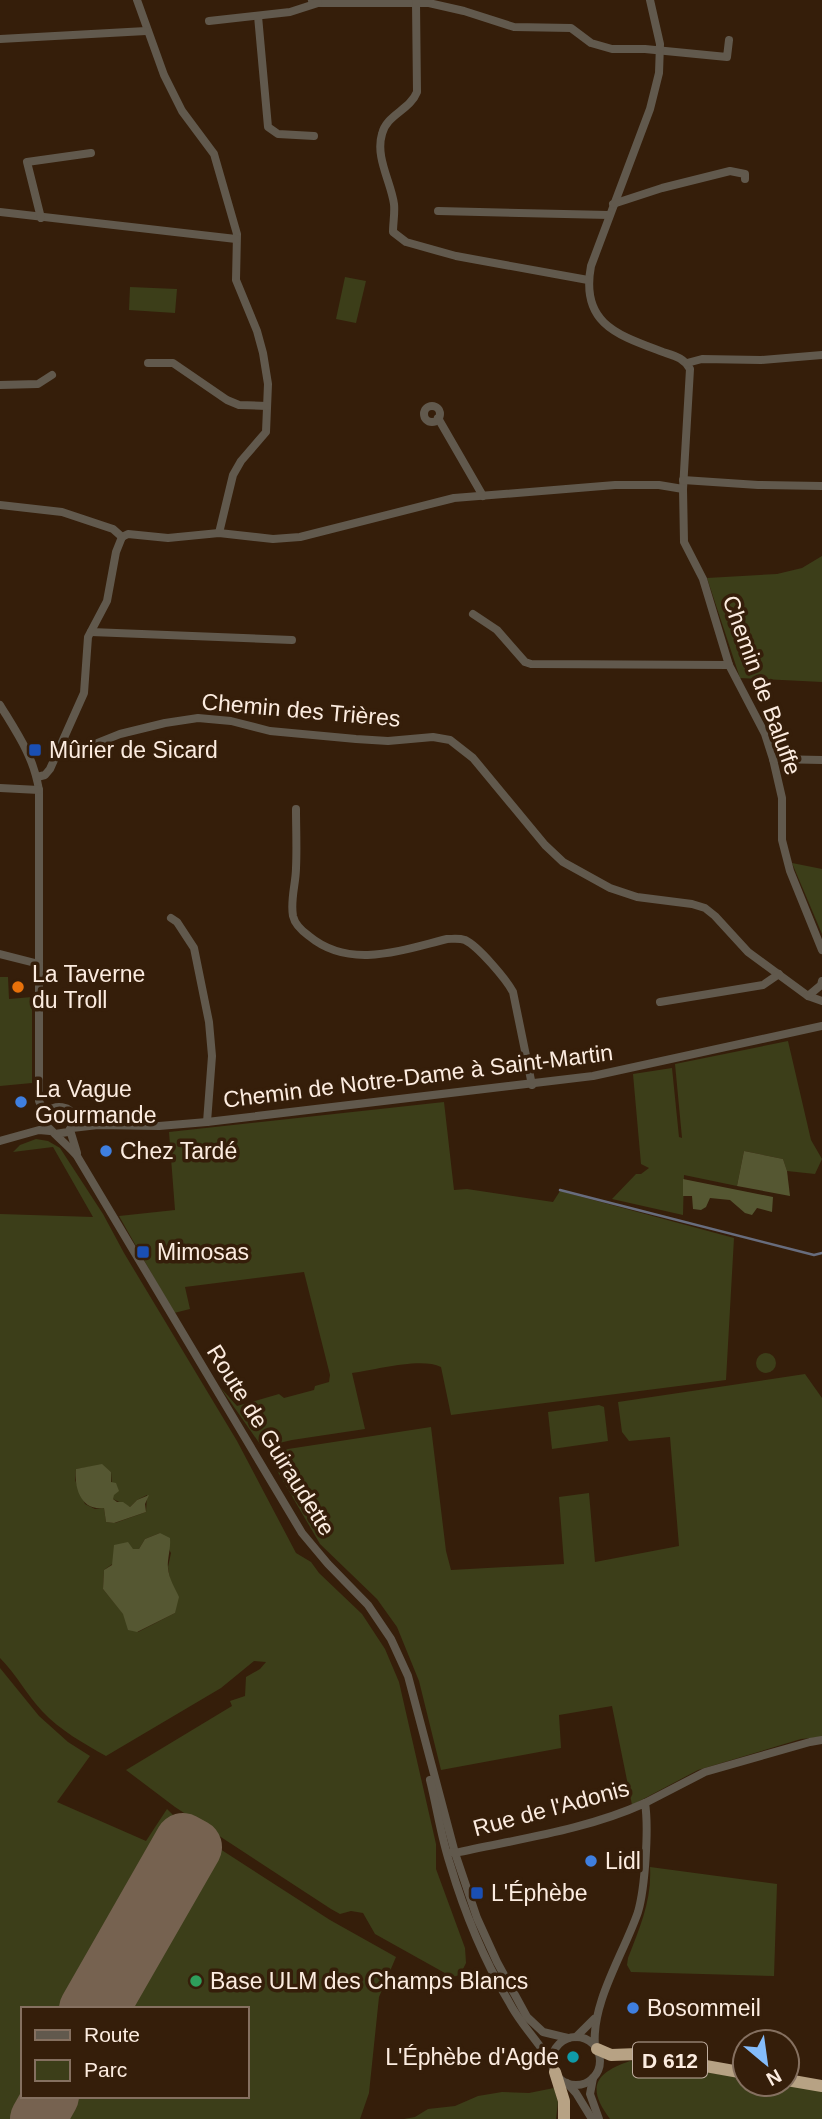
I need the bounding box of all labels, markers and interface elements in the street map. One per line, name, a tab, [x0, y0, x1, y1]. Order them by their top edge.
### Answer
street label: Chemin de Baluffe	[717, 592, 807, 778]
street label: Chemin des Trières	[201, 688, 401, 732]
place label: Mûrier de Sicard	[49, 737, 218, 763]
marker: Mûrier de Sicard	[27, 742, 43, 758]
place label: La Taverne du Troll	[32, 961, 145, 1013]
marker: La Taverne du Troll	[10, 979, 26, 995]
street label: Chemin de Notre-Dame à Saint-Martin	[222, 1039, 614, 1113]
place label: La Vague Gourmande	[35, 1076, 156, 1128]
marker: La Vague Gourmande	[13, 1094, 29, 1110]
place label: Chez Tardé	[120, 1138, 237, 1164]
marker: Chez Tardé	[98, 1143, 114, 1159]
place label: Mimosas	[157, 1239, 249, 1265]
marker: Mimosas	[135, 1244, 151, 1260]
street label: Route de Guiraudette	[202, 1340, 340, 1540]
street label: Rue de l'Adonis	[470, 1775, 632, 1841]
place label: Lidl	[605, 1848, 641, 1874]
marker: Lidl	[583, 1853, 599, 1869]
place label: L'Éphèbe	[491, 1880, 587, 1906]
marker: L'Éphèbe	[469, 1885, 485, 1901]
place label: Base ULM des Champs Blancs	[210, 1968, 528, 1994]
marker: Base ULM des Champs Blancs	[188, 1973, 204, 1989]
place label: Bosommeil	[647, 1995, 761, 2021]
marker: Bosommeil	[625, 2000, 641, 2016]
legend	[21, 2007, 248, 2098]
text: Route	[84, 2023, 140, 2046]
north arrow	[731, 2028, 801, 2098]
road number: D 612	[633, 2042, 707, 2078]
place label: L'Éphèbe d'Agde	[385, 2044, 559, 2070]
marker: L'Éphèbe d'Agde	[565, 2049, 581, 2065]
text: Parc	[84, 2058, 127, 2081]
text: N	[763, 2065, 785, 2090]

